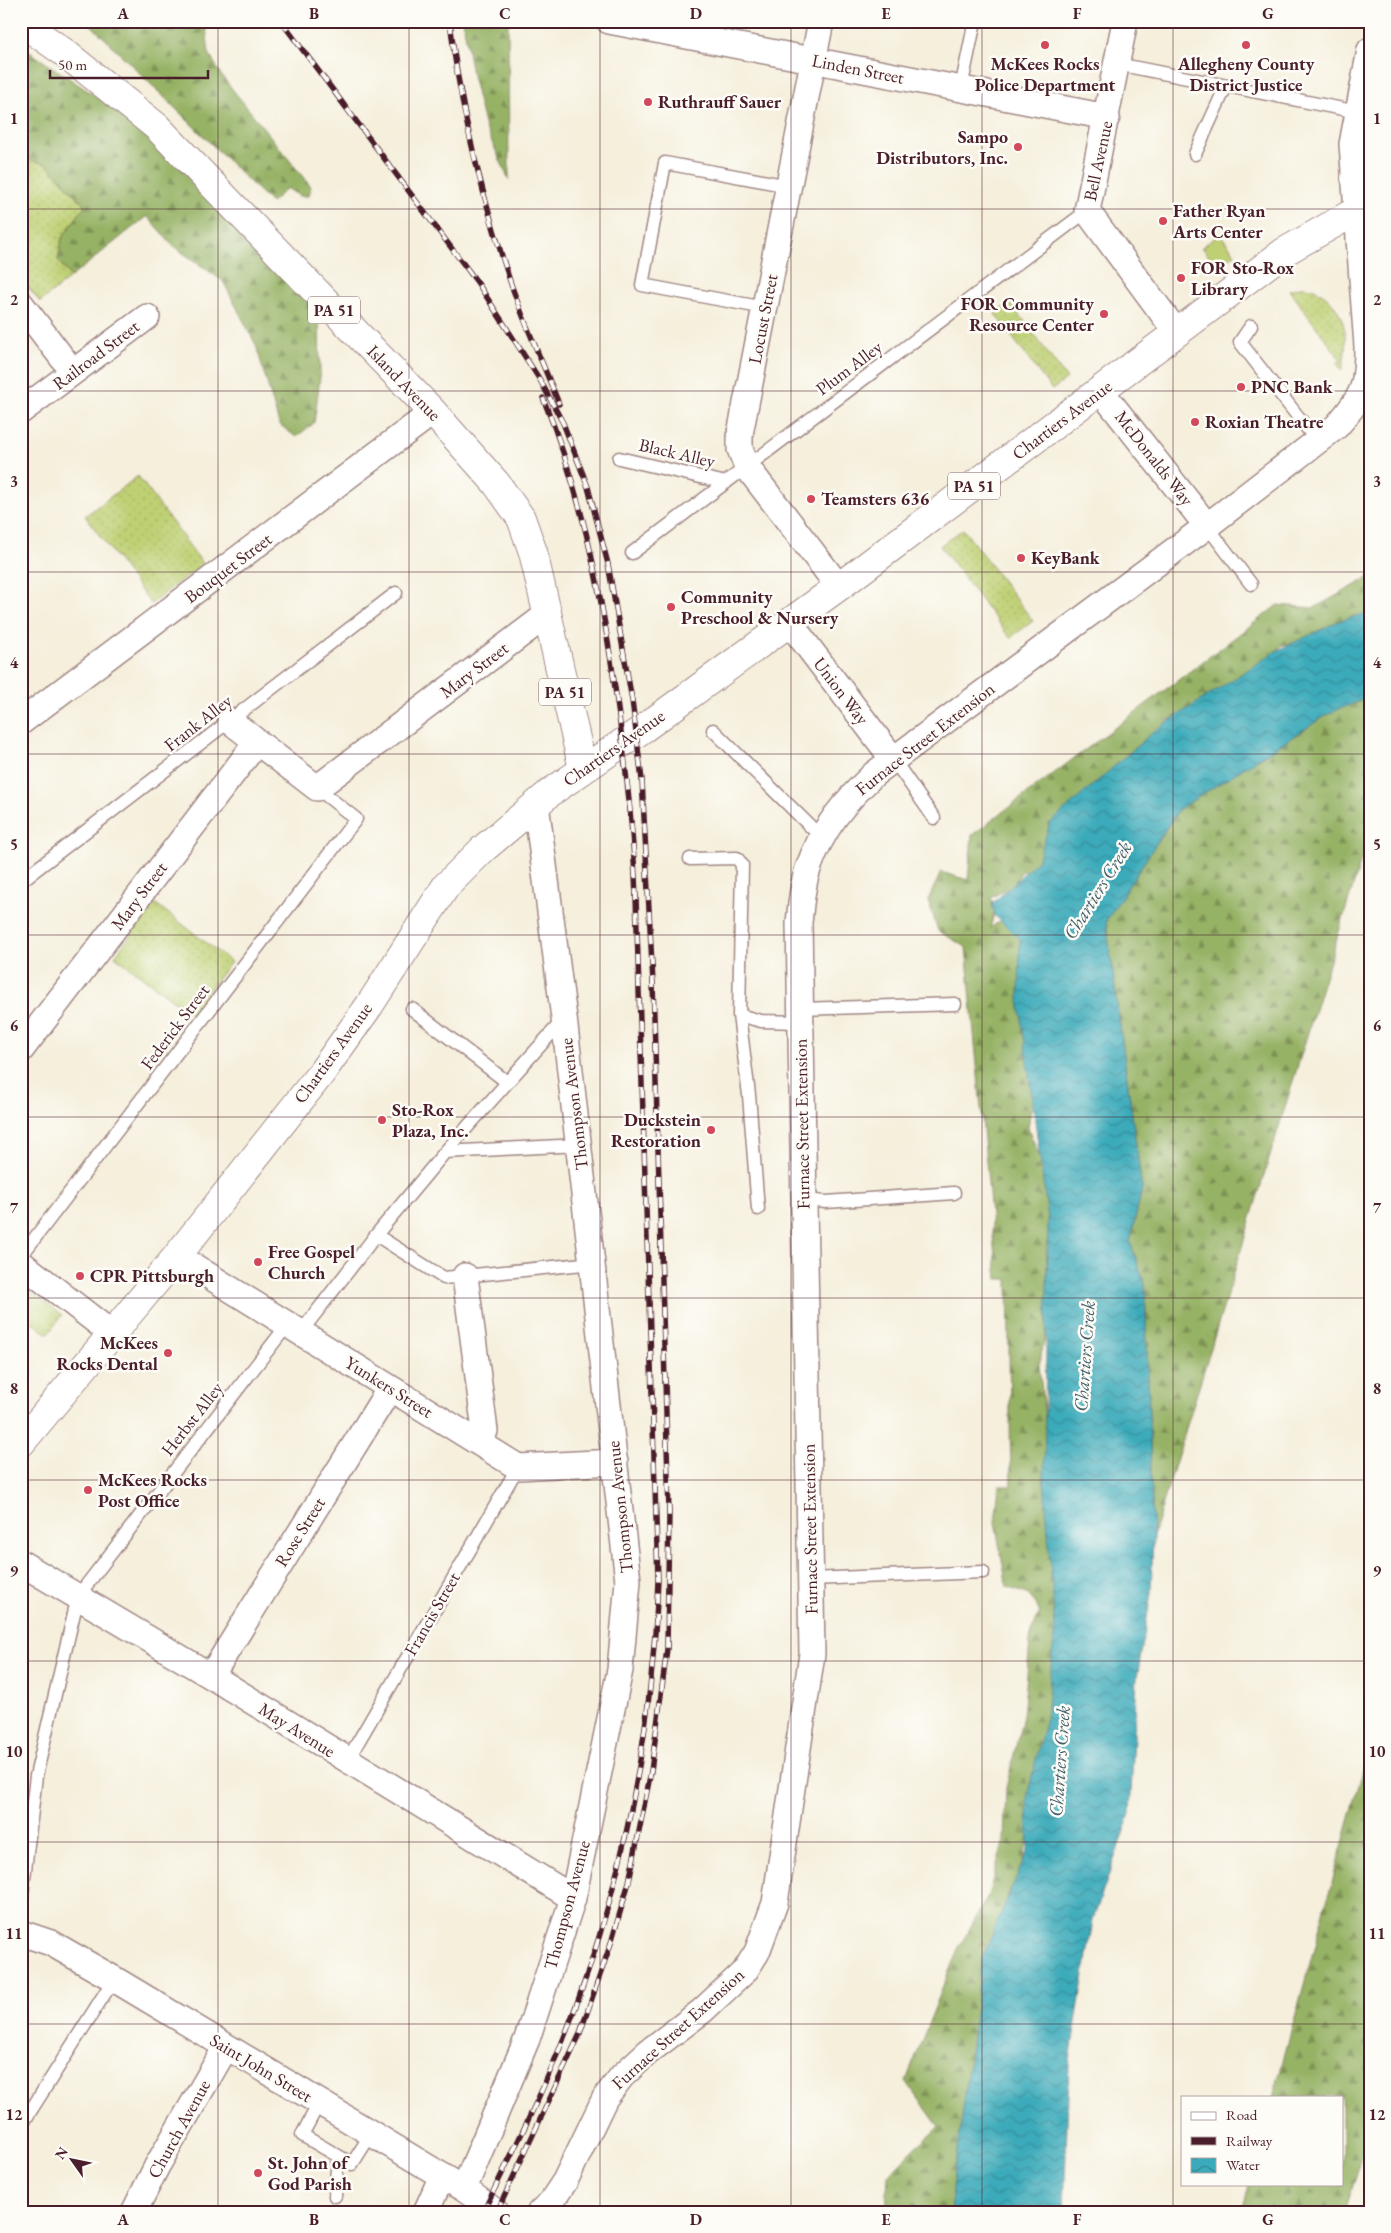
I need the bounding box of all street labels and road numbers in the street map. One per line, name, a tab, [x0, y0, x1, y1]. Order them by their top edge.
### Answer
street label: Linden Street	[810, 48, 906, 89]
street label: Bell Avenue	[1078, 119, 1117, 203]
street label: Locust Street	[743, 272, 783, 366]
road number: PA 51	[308, 296, 360, 324]
street label: Railroad Street	[48, 314, 144, 395]
street label: Plum Alley	[811, 335, 887, 400]
street label: Island Avenue	[362, 340, 446, 426]
street label: Chartiers Avenue	[1007, 374, 1116, 465]
street label: McDonalds Way	[1110, 405, 1199, 510]
street label: Black Alley	[637, 433, 718, 472]
road number: PA 51	[948, 472, 1000, 500]
street label: Bouquet Street	[179, 527, 276, 608]
street label: Mary Street	[435, 636, 513, 703]
street label: Union Way	[809, 652, 874, 729]
street label: Furnace Street Extension	[850, 677, 999, 800]
road number: PA 51	[539, 679, 591, 706]
street label: Frank Alley	[159, 689, 236, 756]
street label: Chartiers Avenue	[558, 704, 669, 791]
street label: Mary Street	[105, 857, 172, 935]
street label: Federick Street	[135, 979, 214, 1074]
street label: Chartiers Avenue	[288, 998, 377, 1108]
street label: Thompson Avenue	[554, 1037, 593, 1172]
street label: Furnace Street Extension	[789, 1038, 814, 1210]
street label: Yunkers Street	[341, 1350, 438, 1423]
street label: Herbst Alley	[155, 1377, 228, 1460]
street label: Thompson Avenue	[601, 1440, 638, 1574]
street label: Furnace Street Extension	[797, 1443, 822, 1615]
street label: Rose Street	[269, 1492, 330, 1571]
street label: Francis Street	[398, 1568, 465, 1660]
street label: May Avenue	[255, 1697, 340, 1762]
street label: Thompson Avenue	[538, 1838, 595, 1972]
street label: Furnace Street Extension	[606, 1963, 749, 2094]
street label: Saint John Street	[206, 2028, 317, 2107]
street label: Church Avenue	[142, 2075, 215, 2182]

